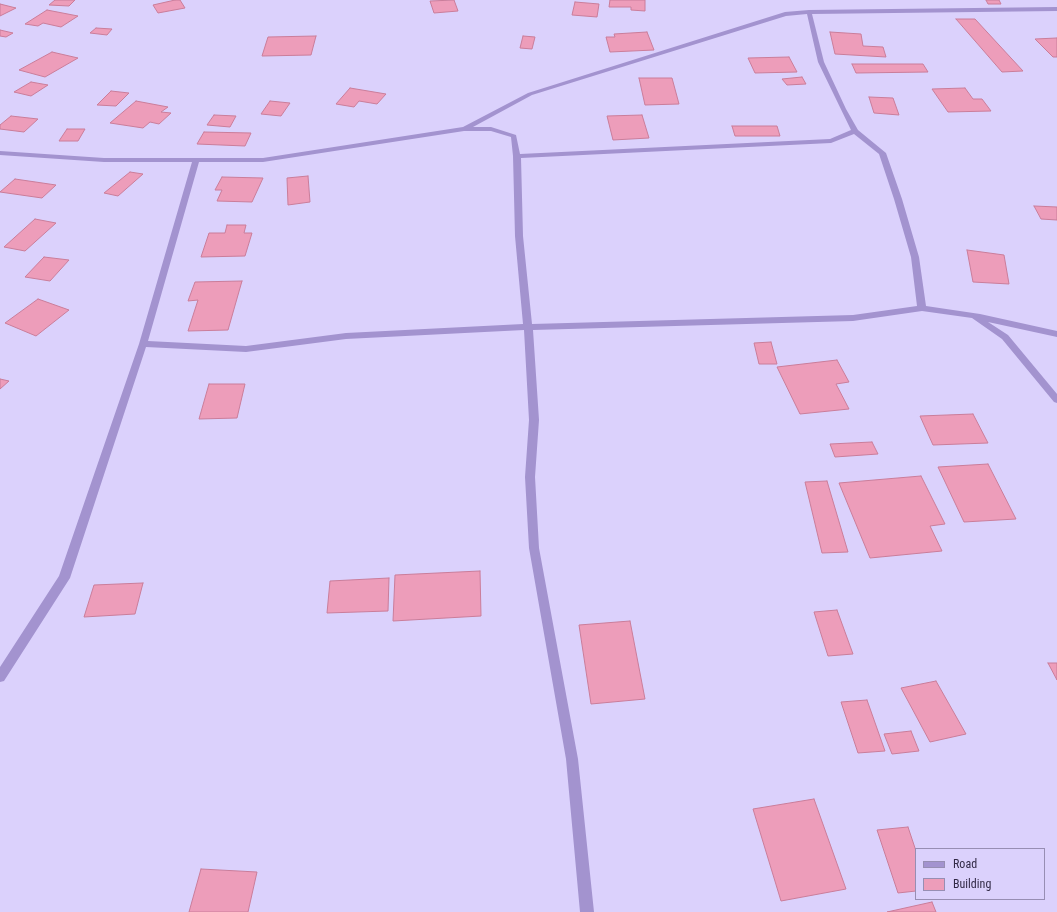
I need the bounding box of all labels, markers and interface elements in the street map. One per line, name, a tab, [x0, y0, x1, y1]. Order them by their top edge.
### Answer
legend	[915, 848, 1045, 900]
text: Road	[953, 857, 977, 871]
text: Building	[953, 877, 991, 891]

